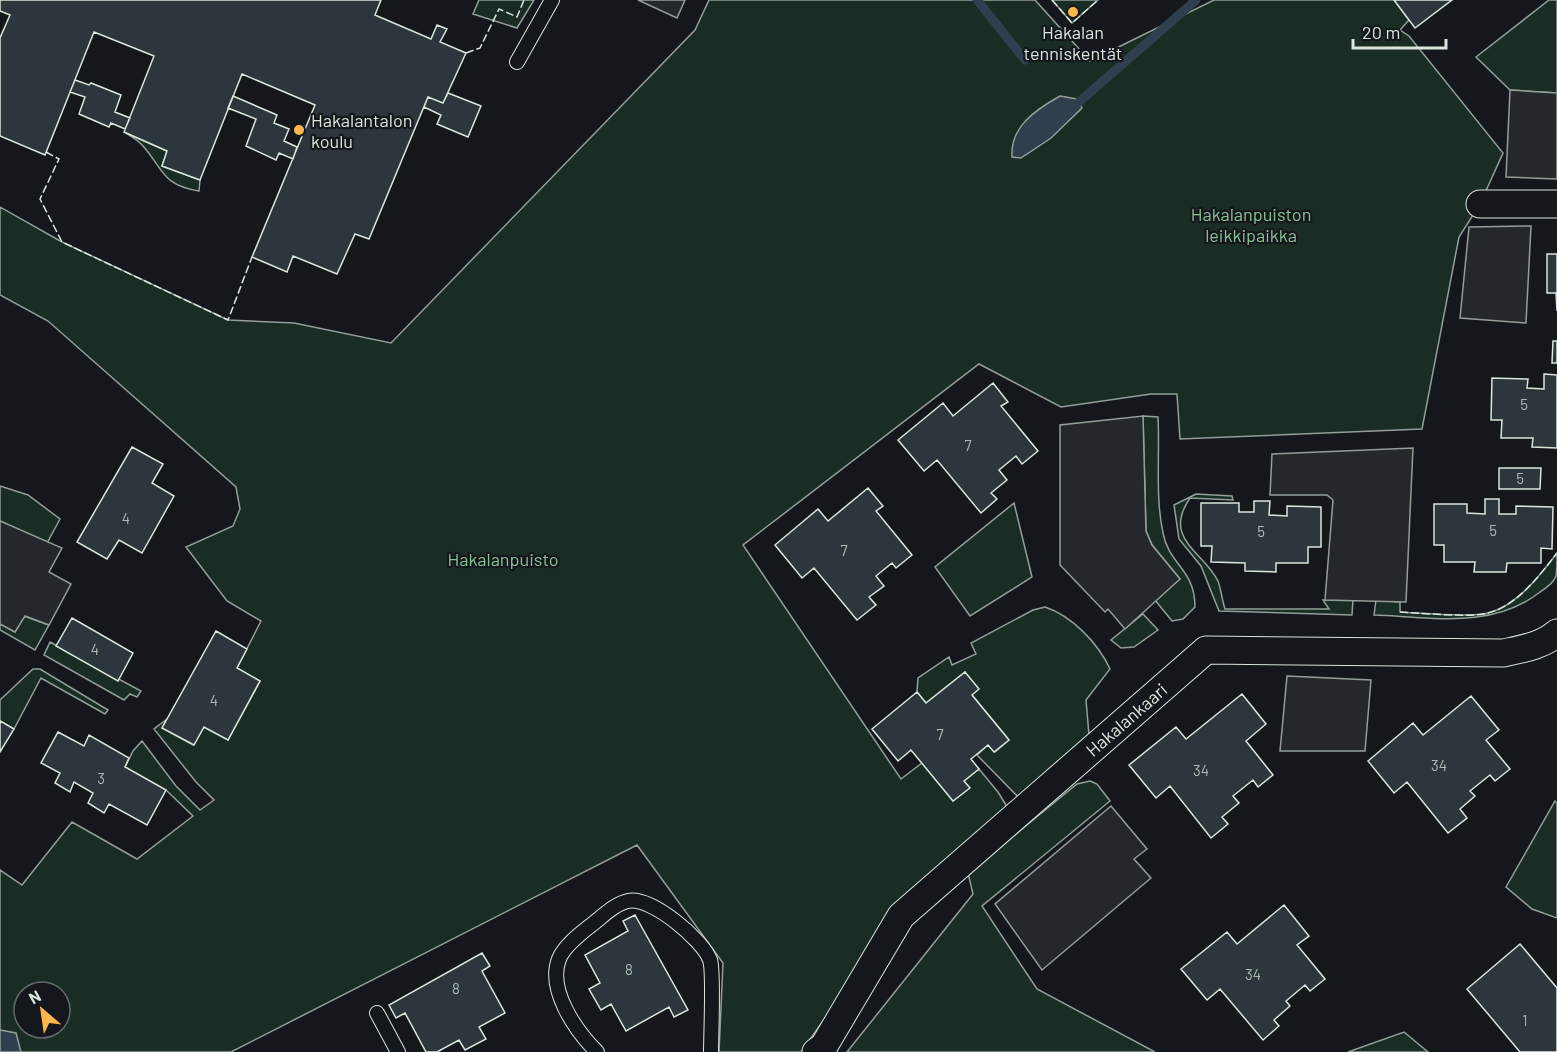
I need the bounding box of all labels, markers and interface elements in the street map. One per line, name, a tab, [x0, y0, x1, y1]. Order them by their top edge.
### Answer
marker: Hakalan tenniskentät	[1066, 5, 1080, 19]
scale bar	[1353, 12, 1446, 50]
place label: Hakalan tenniskentät	[1024, 21, 1122, 64]
text: 20 m	[1362, 21, 1400, 43]
place label: Hakalantalon koulu	[311, 109, 412, 152]
marker: Hakalantalon koulu	[292, 123, 306, 137]
park label: Hakalanpuiston leikkipaikka	[1191, 203, 1311, 246]
house number: 5	[1520, 395, 1528, 413]
house number: 7	[964, 436, 972, 454]
house number: 5	[1516, 469, 1524, 487]
house number: 4	[122, 509, 130, 527]
house number: 5	[1489, 521, 1497, 539]
house number: 5	[1257, 522, 1265, 540]
house number: 7	[840, 541, 848, 559]
park label: Hakalanpuisto	[448, 548, 558, 570]
house number: 4	[91, 640, 99, 658]
street label: Hakalankaari	[1081, 678, 1171, 761]
house number: 4	[210, 691, 218, 709]
house number: 7	[936, 725, 944, 743]
house number: 34	[1431, 756, 1447, 774]
house number: 34	[1193, 761, 1209, 779]
house number: 3	[97, 769, 105, 787]
house number: 8	[625, 960, 633, 978]
house number: 34	[1245, 965, 1261, 983]
house number: 8	[452, 979, 460, 997]
north arrow	[12, 980, 72, 1040]
text: N	[25, 986, 44, 1007]
house number: 1	[1522, 1011, 1528, 1029]

